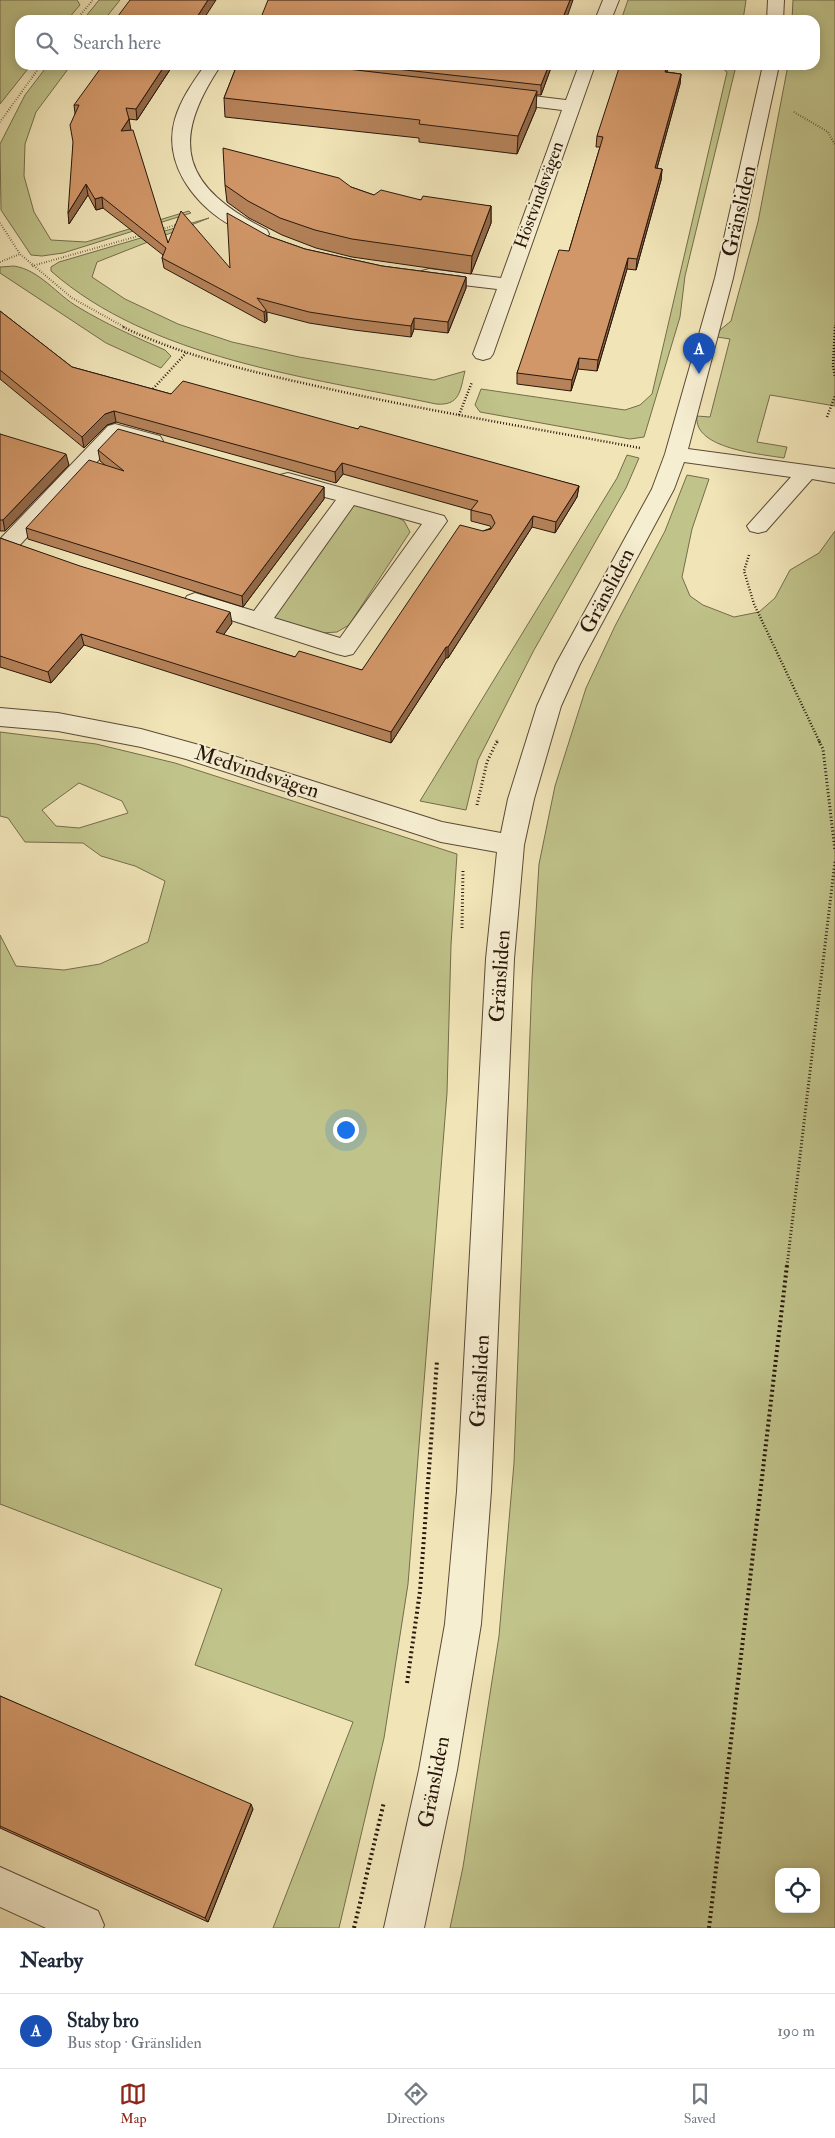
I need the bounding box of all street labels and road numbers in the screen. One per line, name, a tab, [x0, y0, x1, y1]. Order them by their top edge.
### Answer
street label: Höstvindsvägen	[509, 138, 569, 252]
street label: Gränsliden	[715, 163, 763, 259]
street label: Gränsliden	[573, 544, 641, 638]
street label: Medvindsvägen	[191, 739, 323, 805]
street label: Gränsliden	[483, 929, 517, 1023]
street label: Gränsliden	[464, 1334, 496, 1428]
street label: Gränsliden	[412, 1734, 456, 1830]

